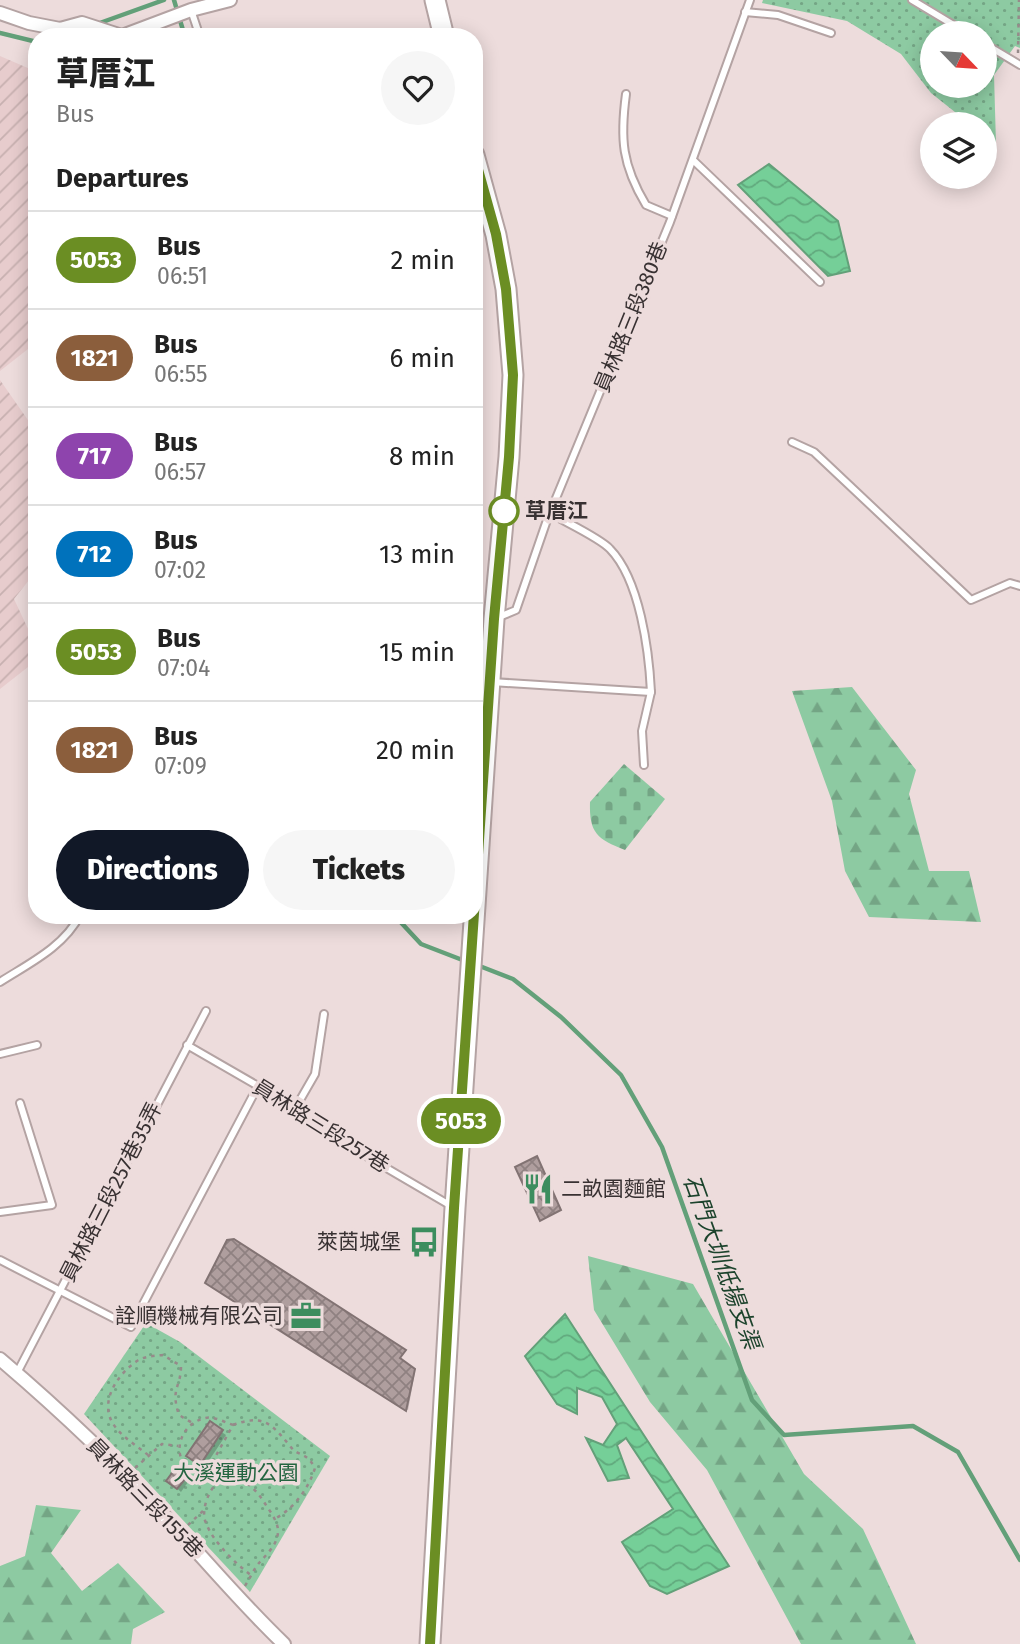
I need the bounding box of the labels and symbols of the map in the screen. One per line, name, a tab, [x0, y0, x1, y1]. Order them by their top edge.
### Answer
north arrow	[920, 21, 998, 98]
street label: 員林路三段380巷	[589, 238, 673, 396]
marker: 草厝江	[489, 496, 519, 526]
place label: 草厝江	[525, 498, 588, 524]
street label: 員林路三段257巷	[248, 1074, 394, 1178]
street label: 員林路三段257巷35弄	[55, 1098, 167, 1286]
line badge: 5053	[412, 1098, 510, 1144]
water label: 石門大圳低揚支渠	[677, 1171, 768, 1356]
restaurant icon: 二畝園麵館	[521, 1172, 555, 1206]
place label: 二畝園麵館	[561, 1176, 666, 1202]
bus stop icon: 萊茵城堡	[407, 1225, 441, 1259]
place label: 萊茵城堡	[317, 1229, 401, 1255]
office icon: 詮順機械有限公司	[289, 1299, 323, 1333]
place label: 詮順機械有限公司	[115, 1303, 283, 1329]
street label: 員林路三段155巷	[81, 1433, 209, 1563]
park label: 大溪運動公園	[173, 1460, 299, 1486]

